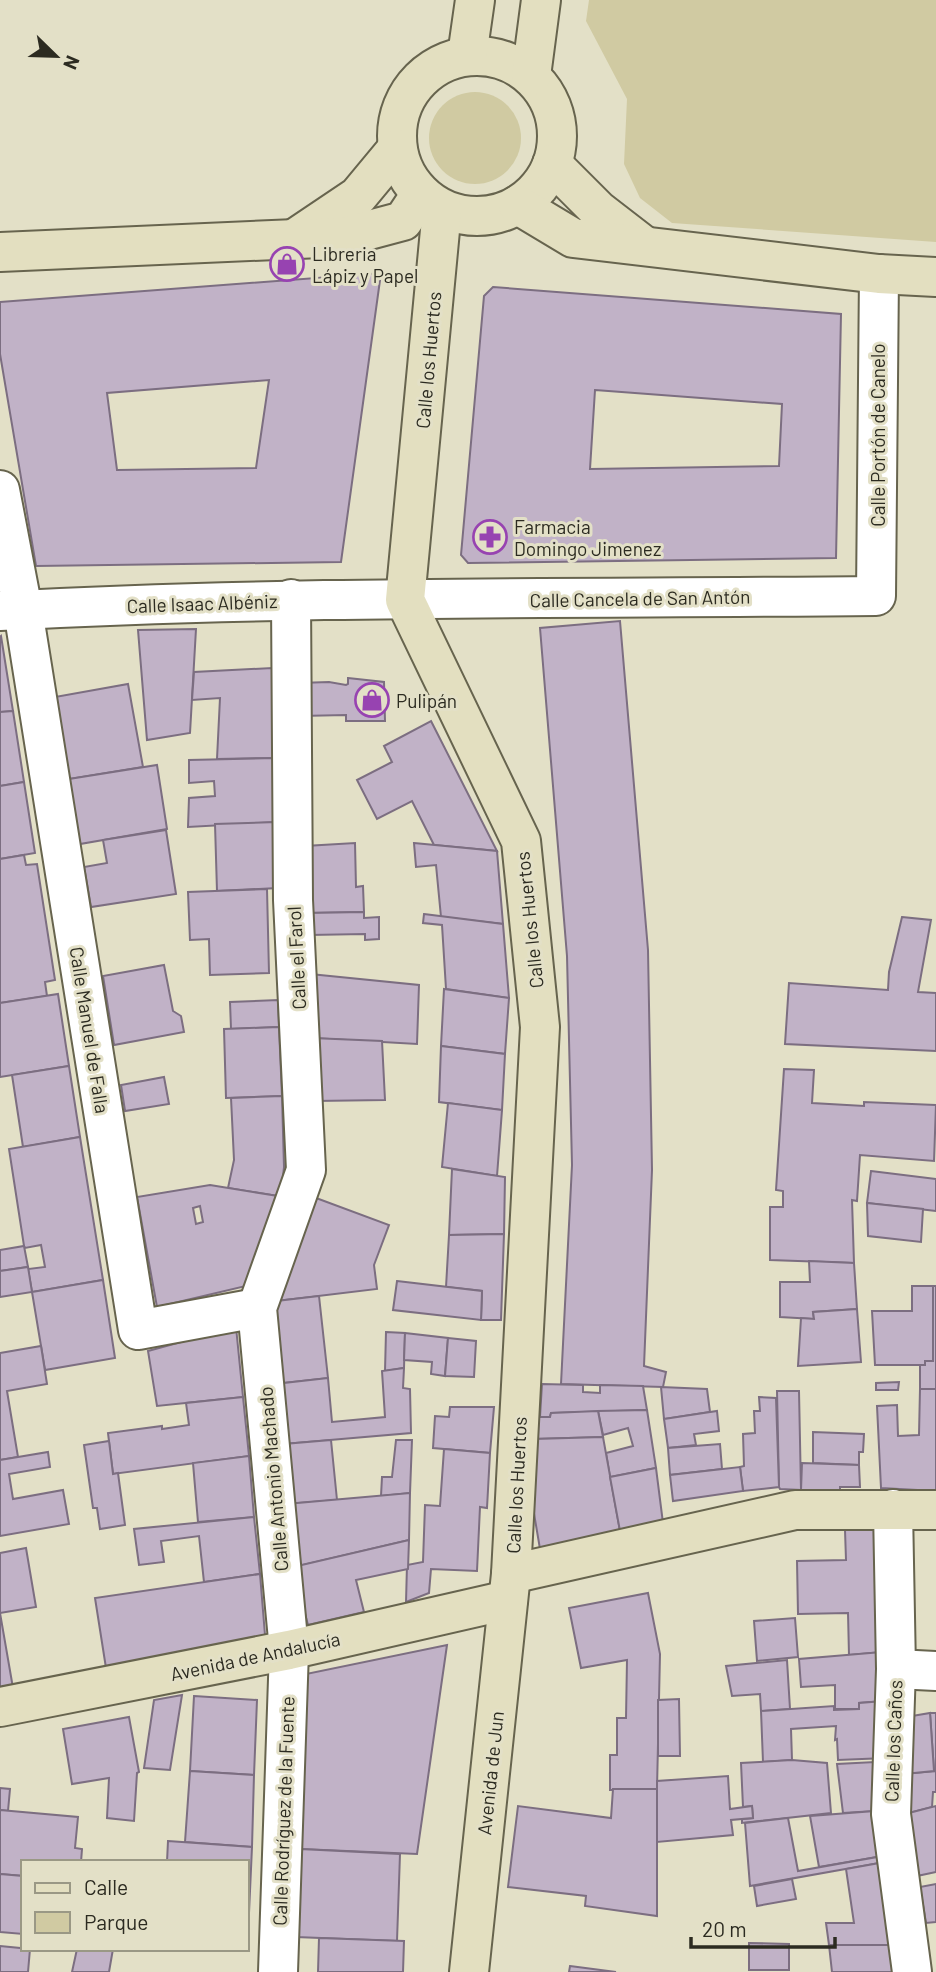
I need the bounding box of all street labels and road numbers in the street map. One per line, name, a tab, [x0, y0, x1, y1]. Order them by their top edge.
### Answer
street label: Calle los Huertos	[411, 291, 445, 429]
street label: Calle Portón de Canelo	[866, 343, 889, 527]
street label: Calle Cancela de San Antón	[529, 585, 751, 611]
street label: Calle Isaac Albéniz	[126, 589, 278, 617]
street label: Calle los Huertos	[510, 850, 548, 990]
street label: Calle el Farol	[282, 906, 310, 1010]
street label: Calle Manuel de Falla	[65, 945, 115, 1115]
street label: Calle Antonio Machado	[253, 1386, 293, 1572]
street label: Calle los Huertos	[501, 1416, 531, 1554]
street label: Avenida de Andalucía	[168, 1627, 342, 1685]
street label: Calle los Caños	[879, 1679, 907, 1803]
street label: Calle Rodríguez de la Fuente	[267, 1696, 299, 1926]
street label: Avenida de Jun	[472, 1710, 508, 1836]

